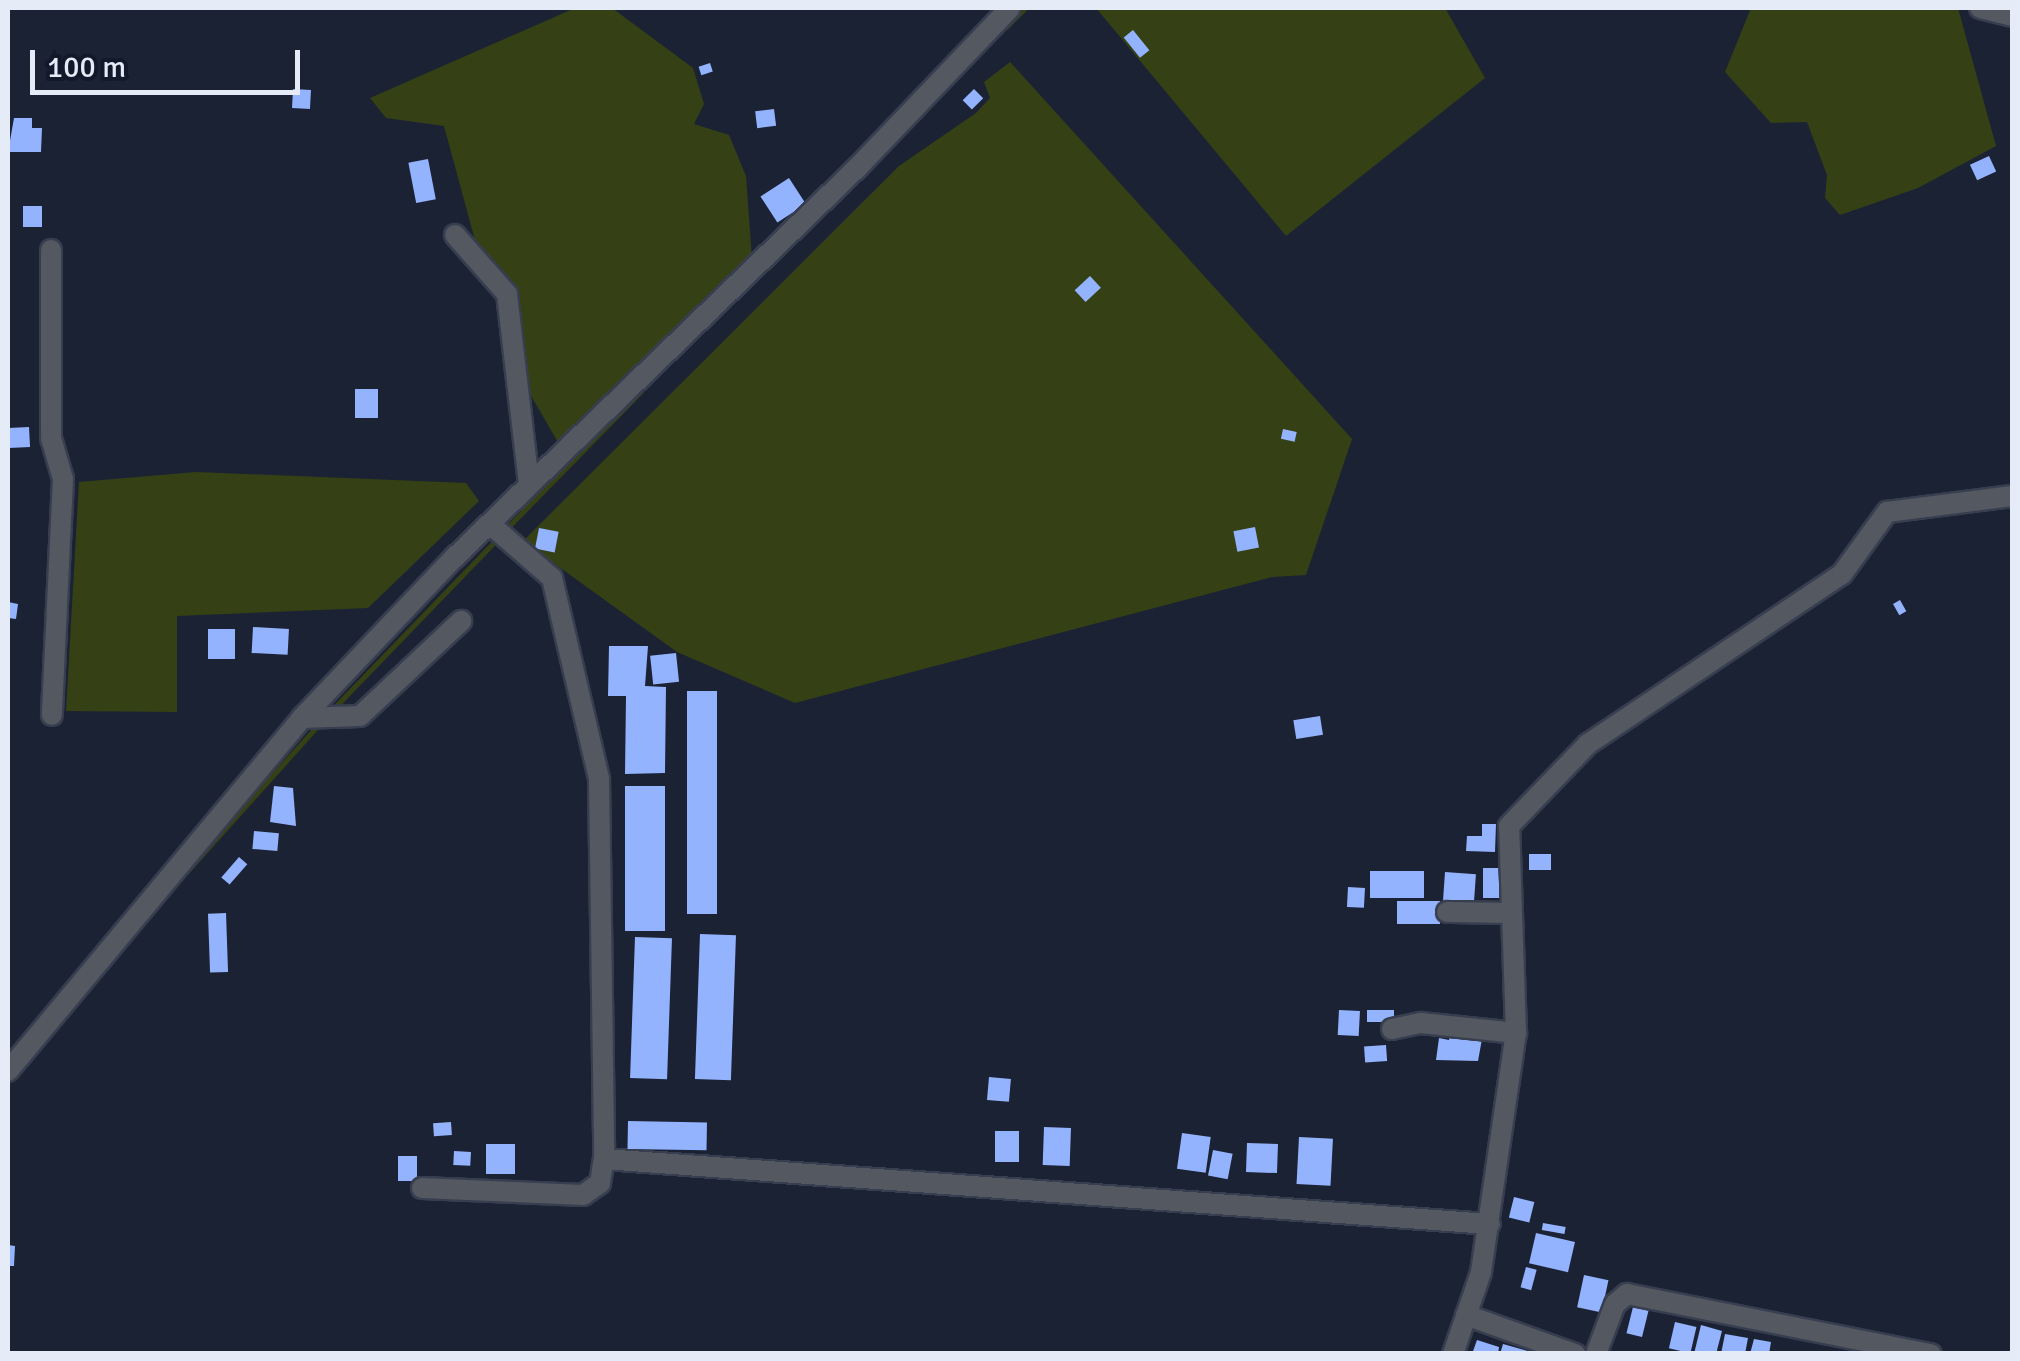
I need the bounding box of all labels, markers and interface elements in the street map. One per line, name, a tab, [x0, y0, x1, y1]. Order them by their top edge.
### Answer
scale bar	[35, 30, 305, 92]
text: 100 m	[47, 49, 126, 86]

